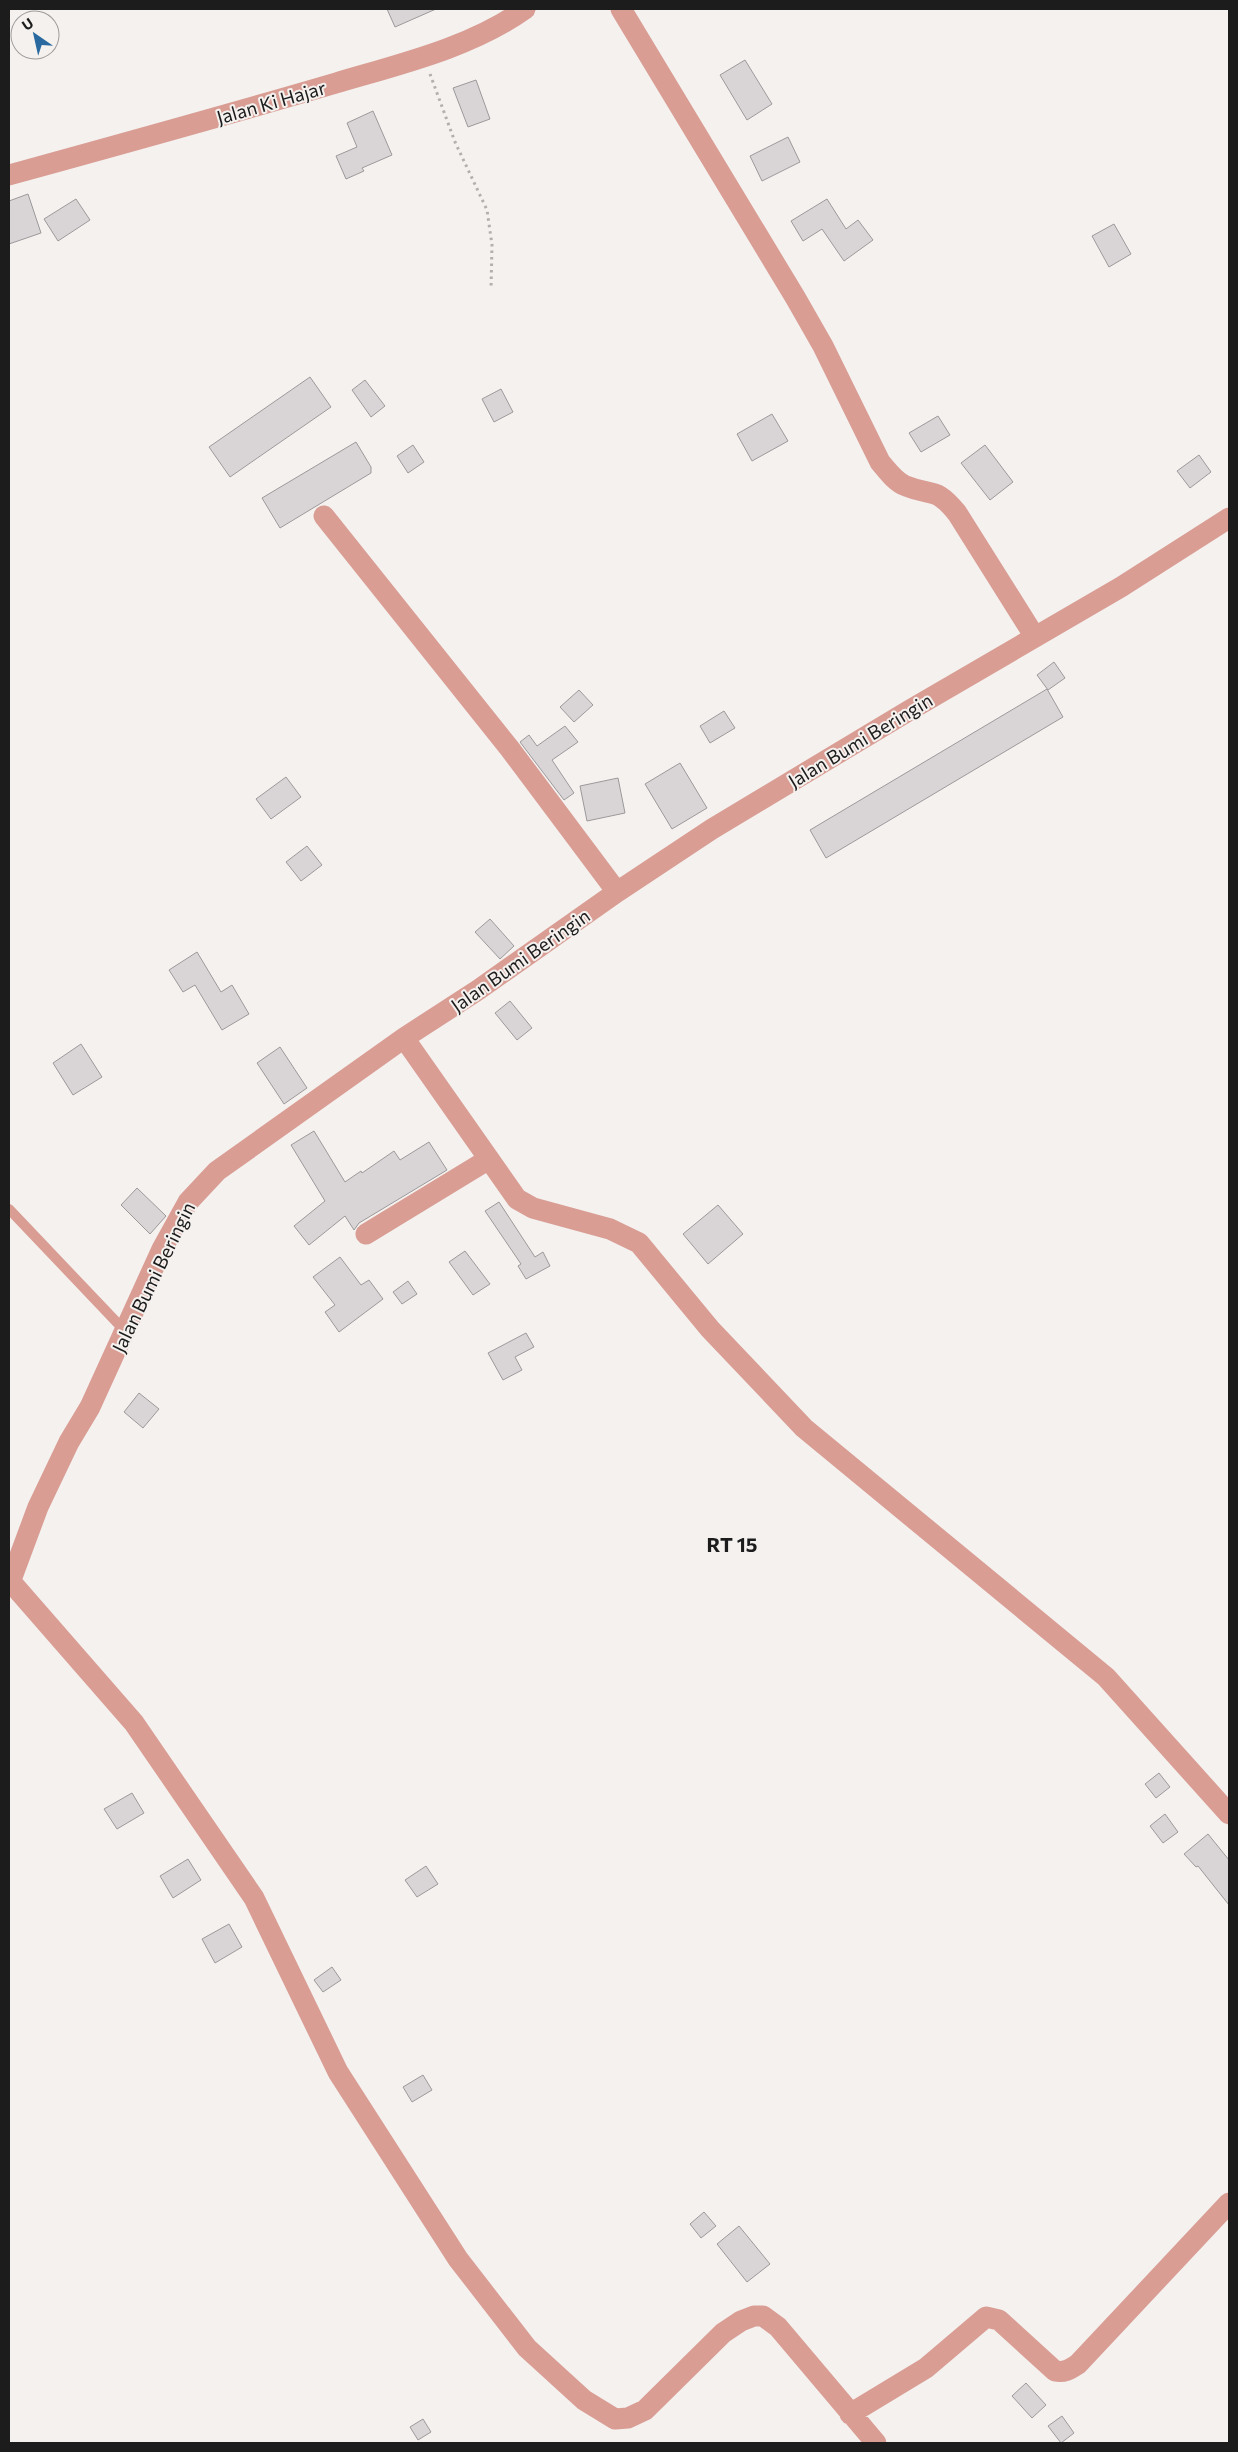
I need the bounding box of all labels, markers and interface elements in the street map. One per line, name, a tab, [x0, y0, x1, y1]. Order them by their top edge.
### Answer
north arrow	[10, 10, 60, 60]
text: U	[18, 14, 36, 34]
street label: Jalan Ki Hajar	[214, 75, 329, 129]
street label: Jalan Bumi Beringin	[784, 688, 936, 792]
street label: Jalan Bumi Beringin	[446, 903, 594, 1017]
street label: Jalan Bumi Beringin	[107, 1198, 199, 1356]
district label: RT 15	[707, 1532, 757, 1556]

